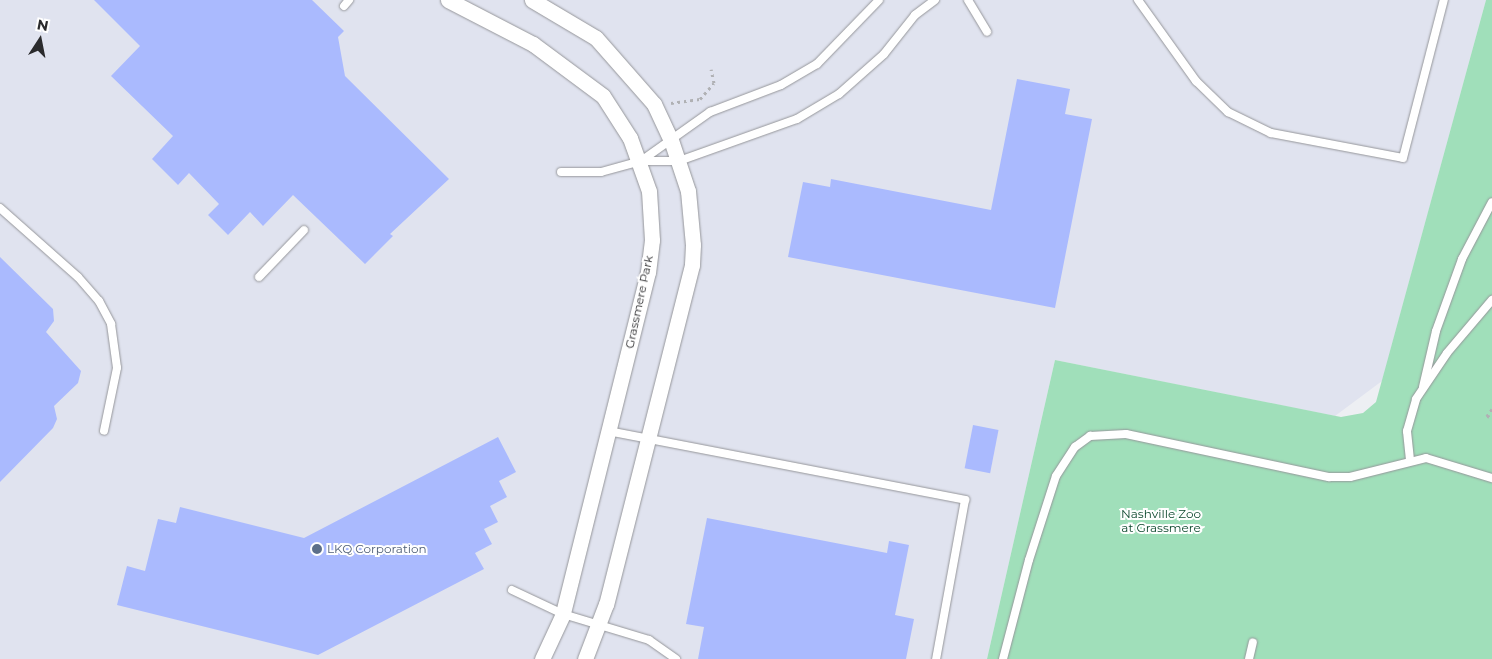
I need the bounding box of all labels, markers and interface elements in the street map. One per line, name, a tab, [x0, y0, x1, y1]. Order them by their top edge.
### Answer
north arrow	[15, 15, 65, 65]
text: N	[36, 15, 50, 35]
street label: Grassmere Park	[622, 254, 656, 350]
park label: Nashville Zoo at Grassmere	[1121, 507, 1201, 535]
place label: LKQ Corporation	[327, 542, 427, 556]
marker: LKQ Corporation	[311, 543, 323, 555]

